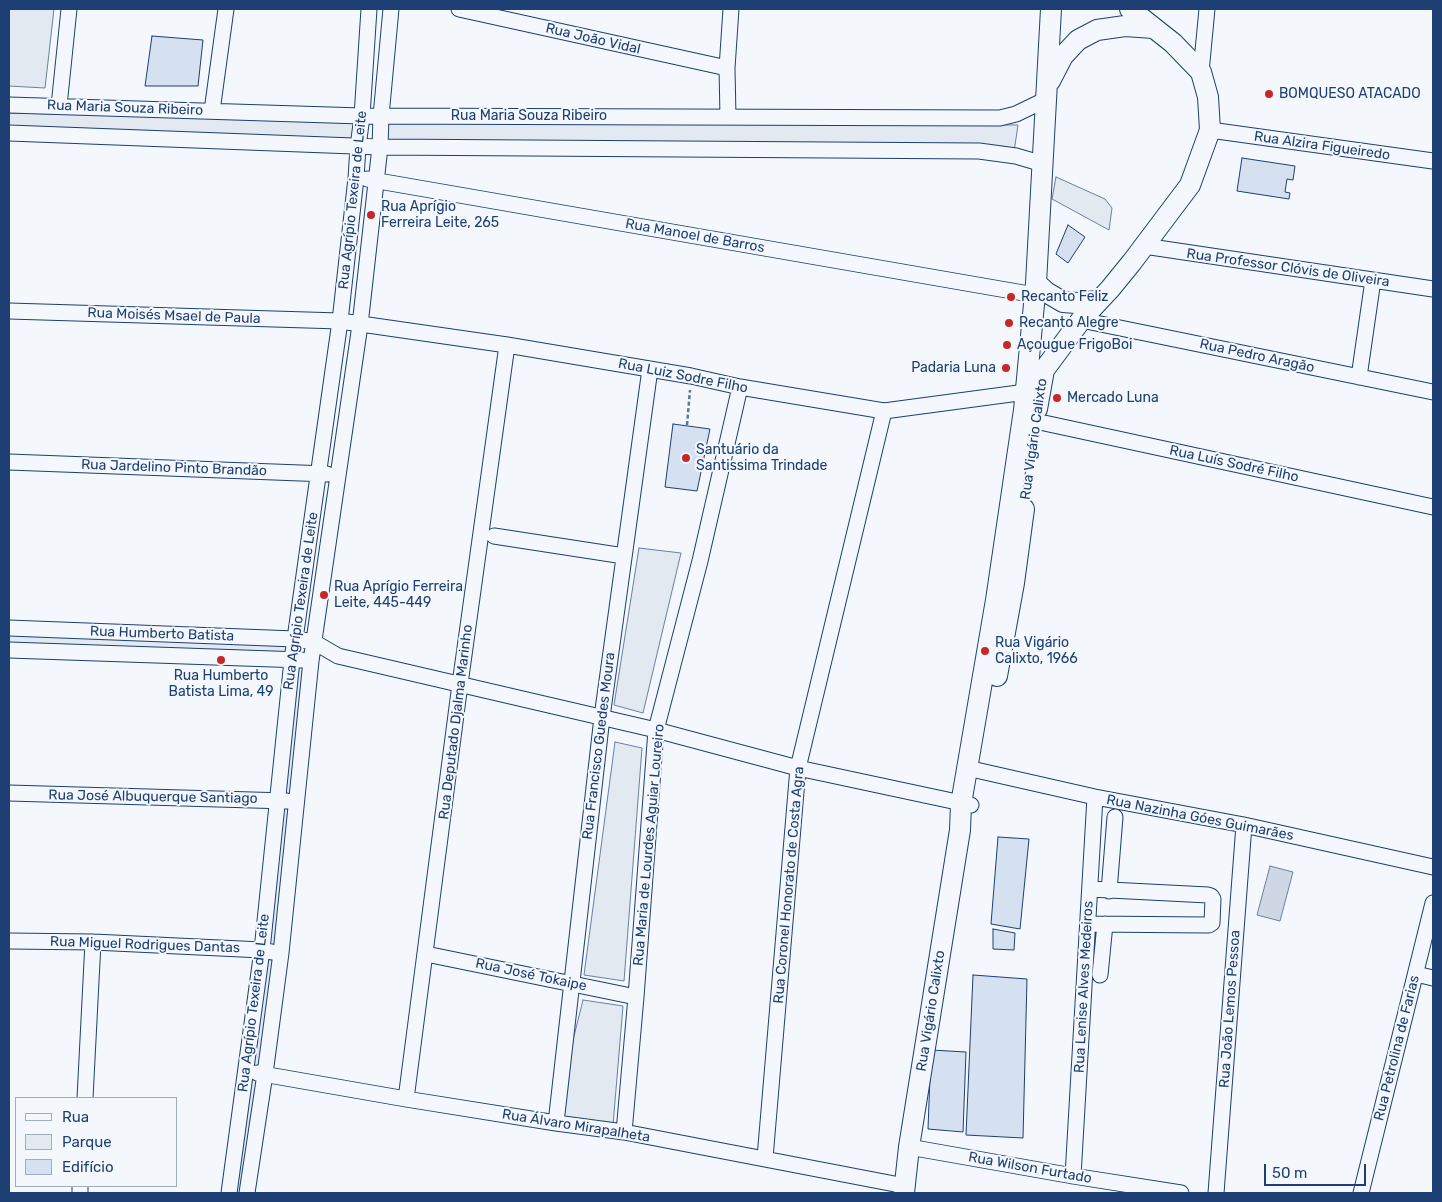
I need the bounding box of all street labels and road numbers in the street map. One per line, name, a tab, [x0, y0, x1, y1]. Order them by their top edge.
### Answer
street label: Rua João Vidal	[544, 20, 642, 58]
street label: Rua Maria Souza Ribeiro	[47, 97, 203, 119]
street label: Rua Maria Souza Ribeiro	[451, 108, 607, 124]
street label: Rua Agrípio Texeira de Leite	[335, 110, 371, 290]
street label: Rua Alzira Figueiredo	[1253, 128, 1391, 164]
street label: Rua Manoel de Barros	[624, 215, 766, 257]
street label: Rua Professor Clóvis de Oliveira	[1185, 245, 1391, 291]
street label: Rua Moisés Msael de Paula	[87, 305, 261, 327]
street label: Rua Pedro Aragão	[1198, 336, 1316, 376]
street label: Rua Luiz Sodre Filho	[617, 355, 749, 397]
street label: Rua Vigário Calixto	[1017, 377, 1051, 501]
street label: Rua Luís Sodré Filho	[1168, 442, 1300, 486]
street label: Rua Jardelino Pinto Brandão	[81, 456, 267, 480]
street label: Rua Agrípio Texeira de Leite	[280, 511, 322, 691]
street label: Rua Humberto Batista	[90, 623, 234, 645]
street label: Rua Deputado Djalma Marinho	[436, 623, 476, 821]
street label: Rua Francisco Guedes Moura	[579, 651, 619, 841]
street label: Rua Maria de Lourdes Aguiar Loureiro	[630, 723, 668, 967]
street label: Rua Coronel Honorato de Costa Agra	[770, 766, 808, 1004]
street label: Rua José Albuquerque Santiago	[48, 787, 258, 807]
street label: Rua Nazinha Góes Guimarães	[1105, 792, 1295, 844]
street label: Rua Lenise Alves Medeiros	[1071, 901, 1097, 1073]
street label: Rua Agrípio Texeira de Leite	[235, 913, 273, 1093]
street label: Rua João Lemos Pessoa	[1216, 929, 1244, 1089]
street label: Rua Miguel Rodrigues Dantas	[50, 933, 240, 957]
street label: Rua Vigário Calixto	[913, 949, 949, 1073]
street label: Rua José Tokaipe	[474, 955, 588, 995]
street label: Rua Petrolina de Farias	[1371, 974, 1423, 1122]
street label: Rua Álvaro Mirapalheta	[501, 1106, 651, 1146]
street label: Rua Wilson Furtado	[967, 1149, 1093, 1187]

